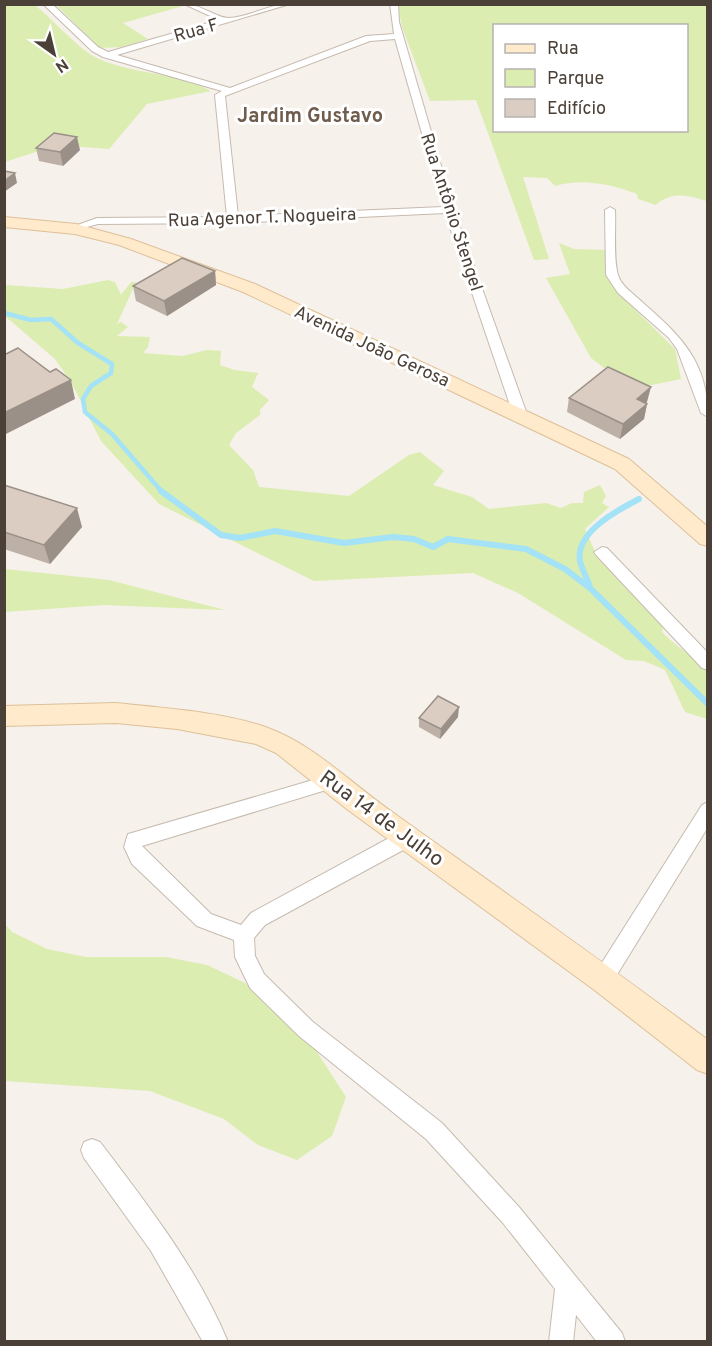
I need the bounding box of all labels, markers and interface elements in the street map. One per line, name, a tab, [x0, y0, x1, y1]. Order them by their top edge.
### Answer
street label: Rua F	[171, 14, 222, 49]
north arrow	[24, 24, 84, 84]
legend	[493, 24, 688, 132]
text: Rua	[547, 38, 578, 61]
text: N	[51, 53, 72, 76]
text: Parque	[547, 68, 604, 91]
text: Edifício	[547, 98, 606, 121]
district label: Jardim Gustavo	[237, 104, 383, 130]
street label: Rua Antônio Stengel	[414, 131, 487, 294]
street label: Rua Agenor T. Nogueira	[168, 204, 357, 233]
street label: Avenida João Gerosa	[290, 301, 453, 393]
street label: Rua 14 de Julho	[313, 765, 449, 874]

